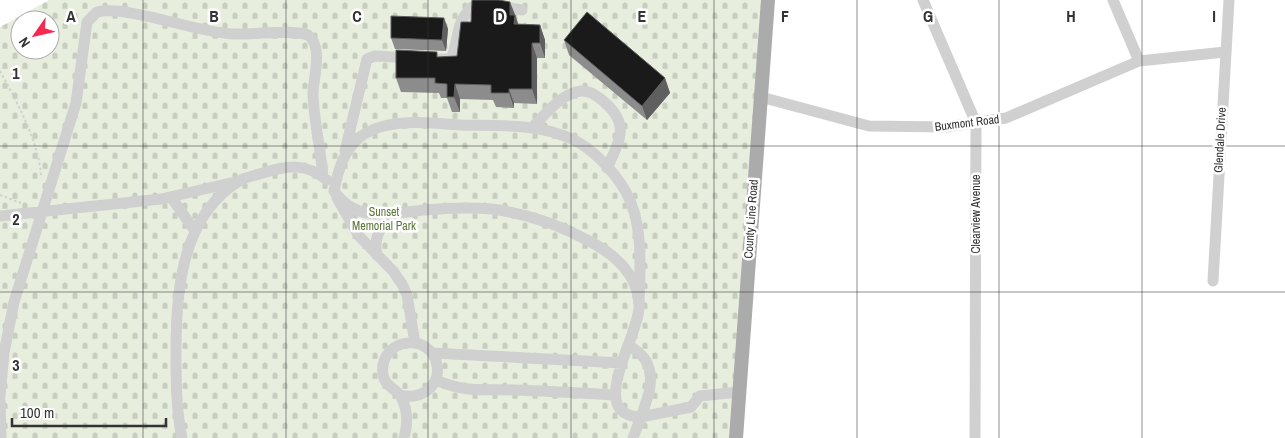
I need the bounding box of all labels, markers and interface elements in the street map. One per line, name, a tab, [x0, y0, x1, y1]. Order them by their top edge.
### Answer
text: A	[66, 5, 76, 27]
text: B	[209, 5, 219, 27]
text: C	[352, 5, 362, 27]
text: D	[495, 5, 505, 27]
text: E	[638, 5, 647, 27]
text: F	[781, 5, 789, 27]
text: G	[923, 5, 933, 27]
text: H	[1066, 5, 1076, 27]
text: I	[1212, 5, 1216, 27]
north arrow	[10, 10, 60, 60]
text: N	[14, 34, 34, 51]
text: 1	[12, 62, 20, 84]
street label: Glendale Drive	[1210, 107, 1230, 173]
street label: Buxmont Road	[934, 111, 1000, 135]
street label: Clearview Avenue	[968, 174, 984, 254]
street label: County Line Road	[740, 179, 762, 259]
park label: Sunset Memorial Park	[352, 204, 416, 234]
text: 2	[12, 208, 20, 230]
text: 3	[12, 354, 20, 376]
scale bar	[12, 396, 166, 428]
text: 100 m	[20, 402, 54, 423]

